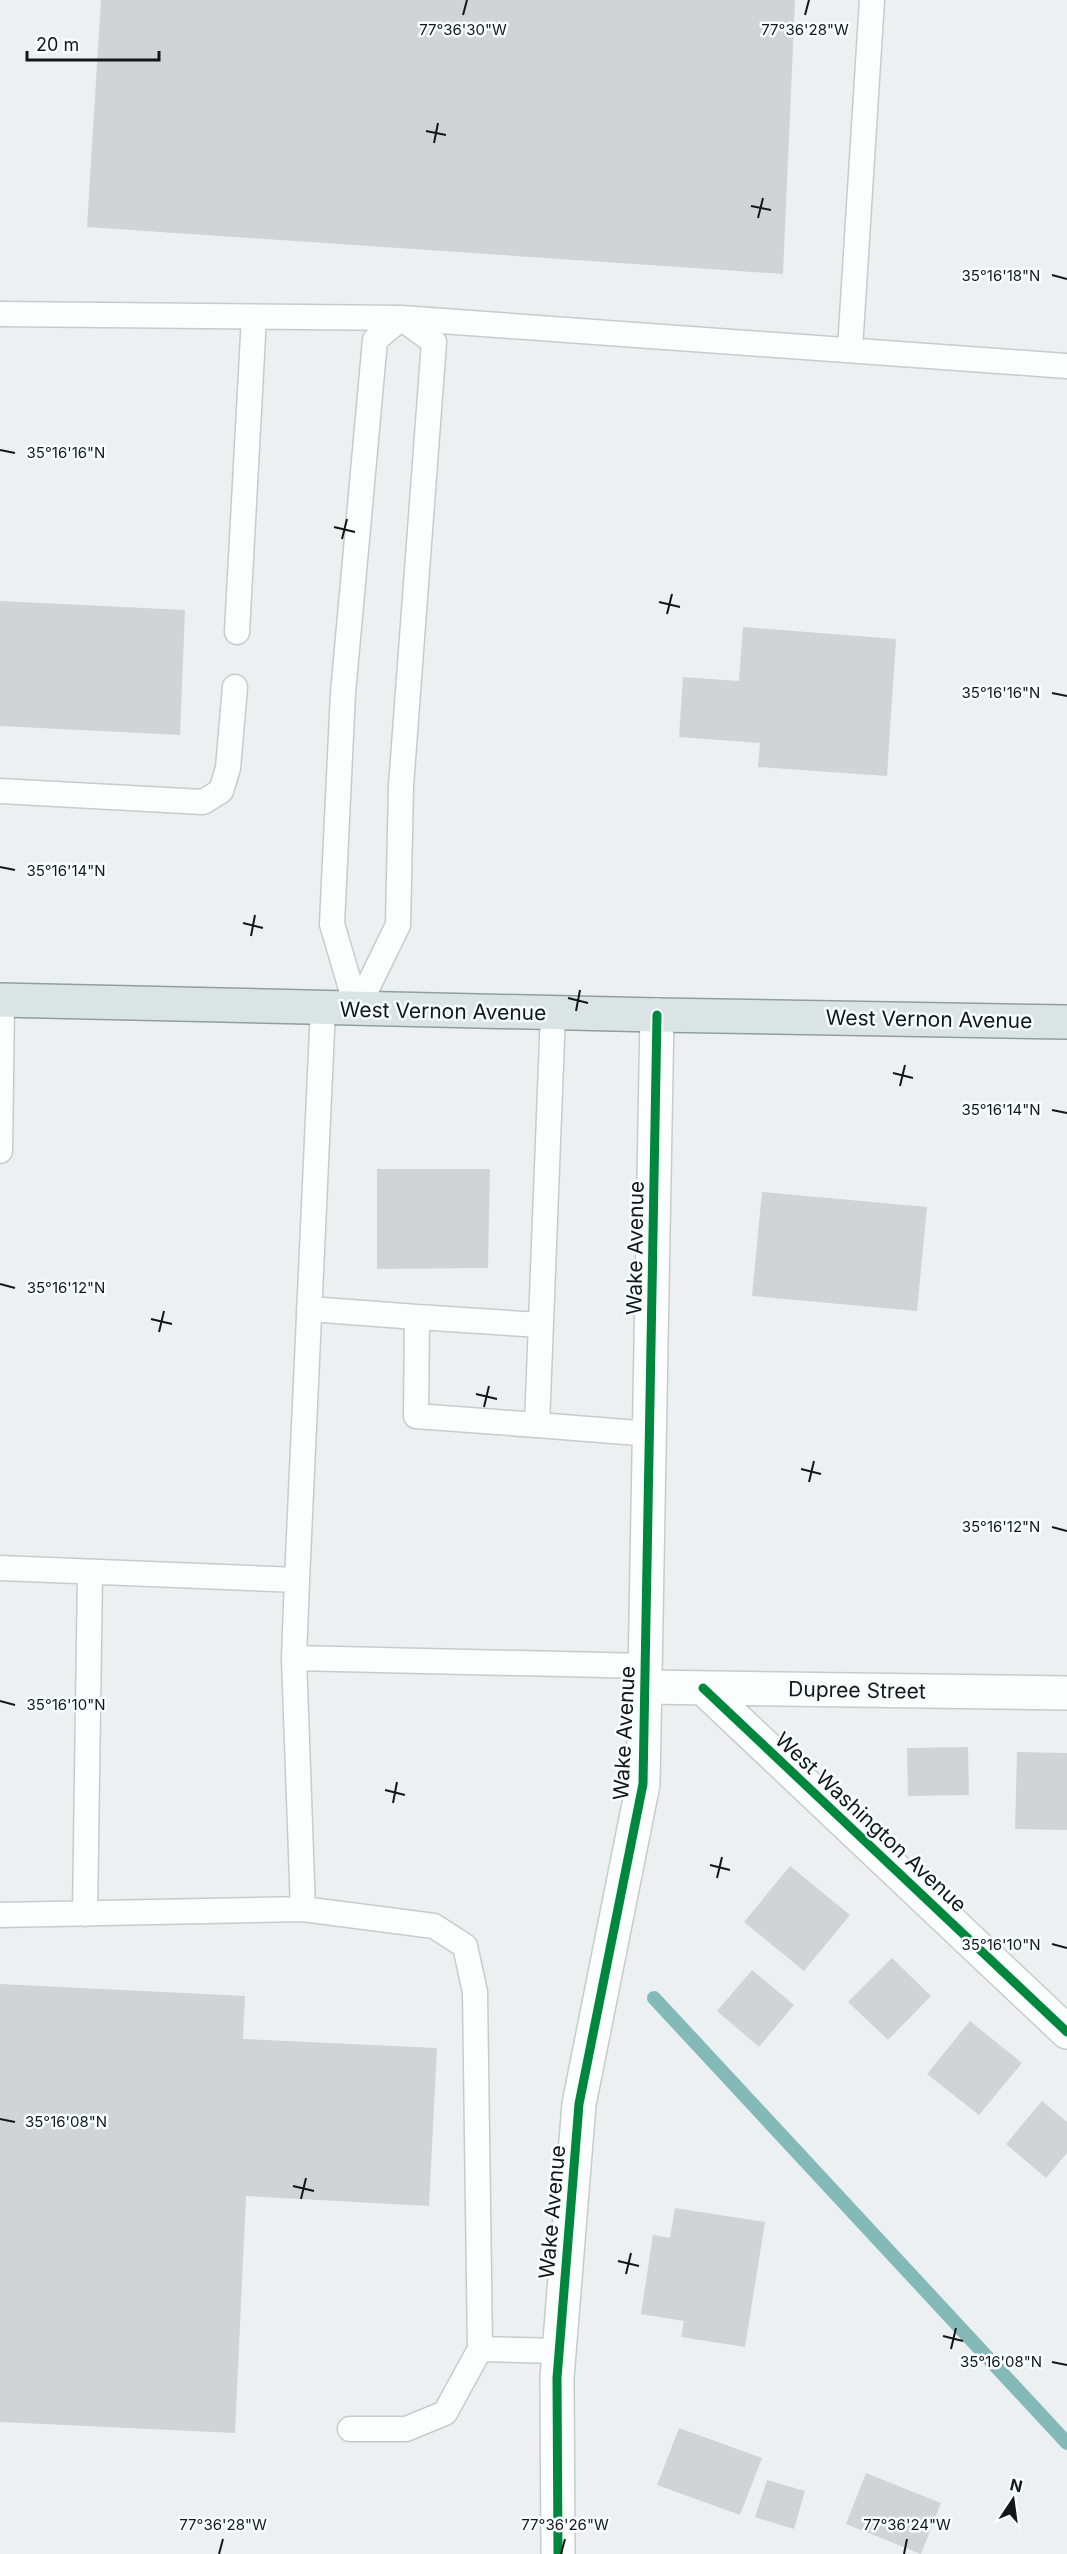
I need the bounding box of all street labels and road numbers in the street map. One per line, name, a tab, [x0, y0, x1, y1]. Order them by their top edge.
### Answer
street label: West Vernon Avenue	[339, 997, 547, 1025]
street label: West Vernon Avenue	[825, 1005, 1033, 1033]
street label: Wake Avenue	[621, 1181, 649, 1315]
street label: Wake Avenue	[608, 1665, 640, 1801]
street label: Dupree Street	[788, 1676, 926, 1704]
street label: West Washington Avenue	[770, 1727, 972, 1917]
street label: Wake Avenue	[534, 2144, 570, 2280]

